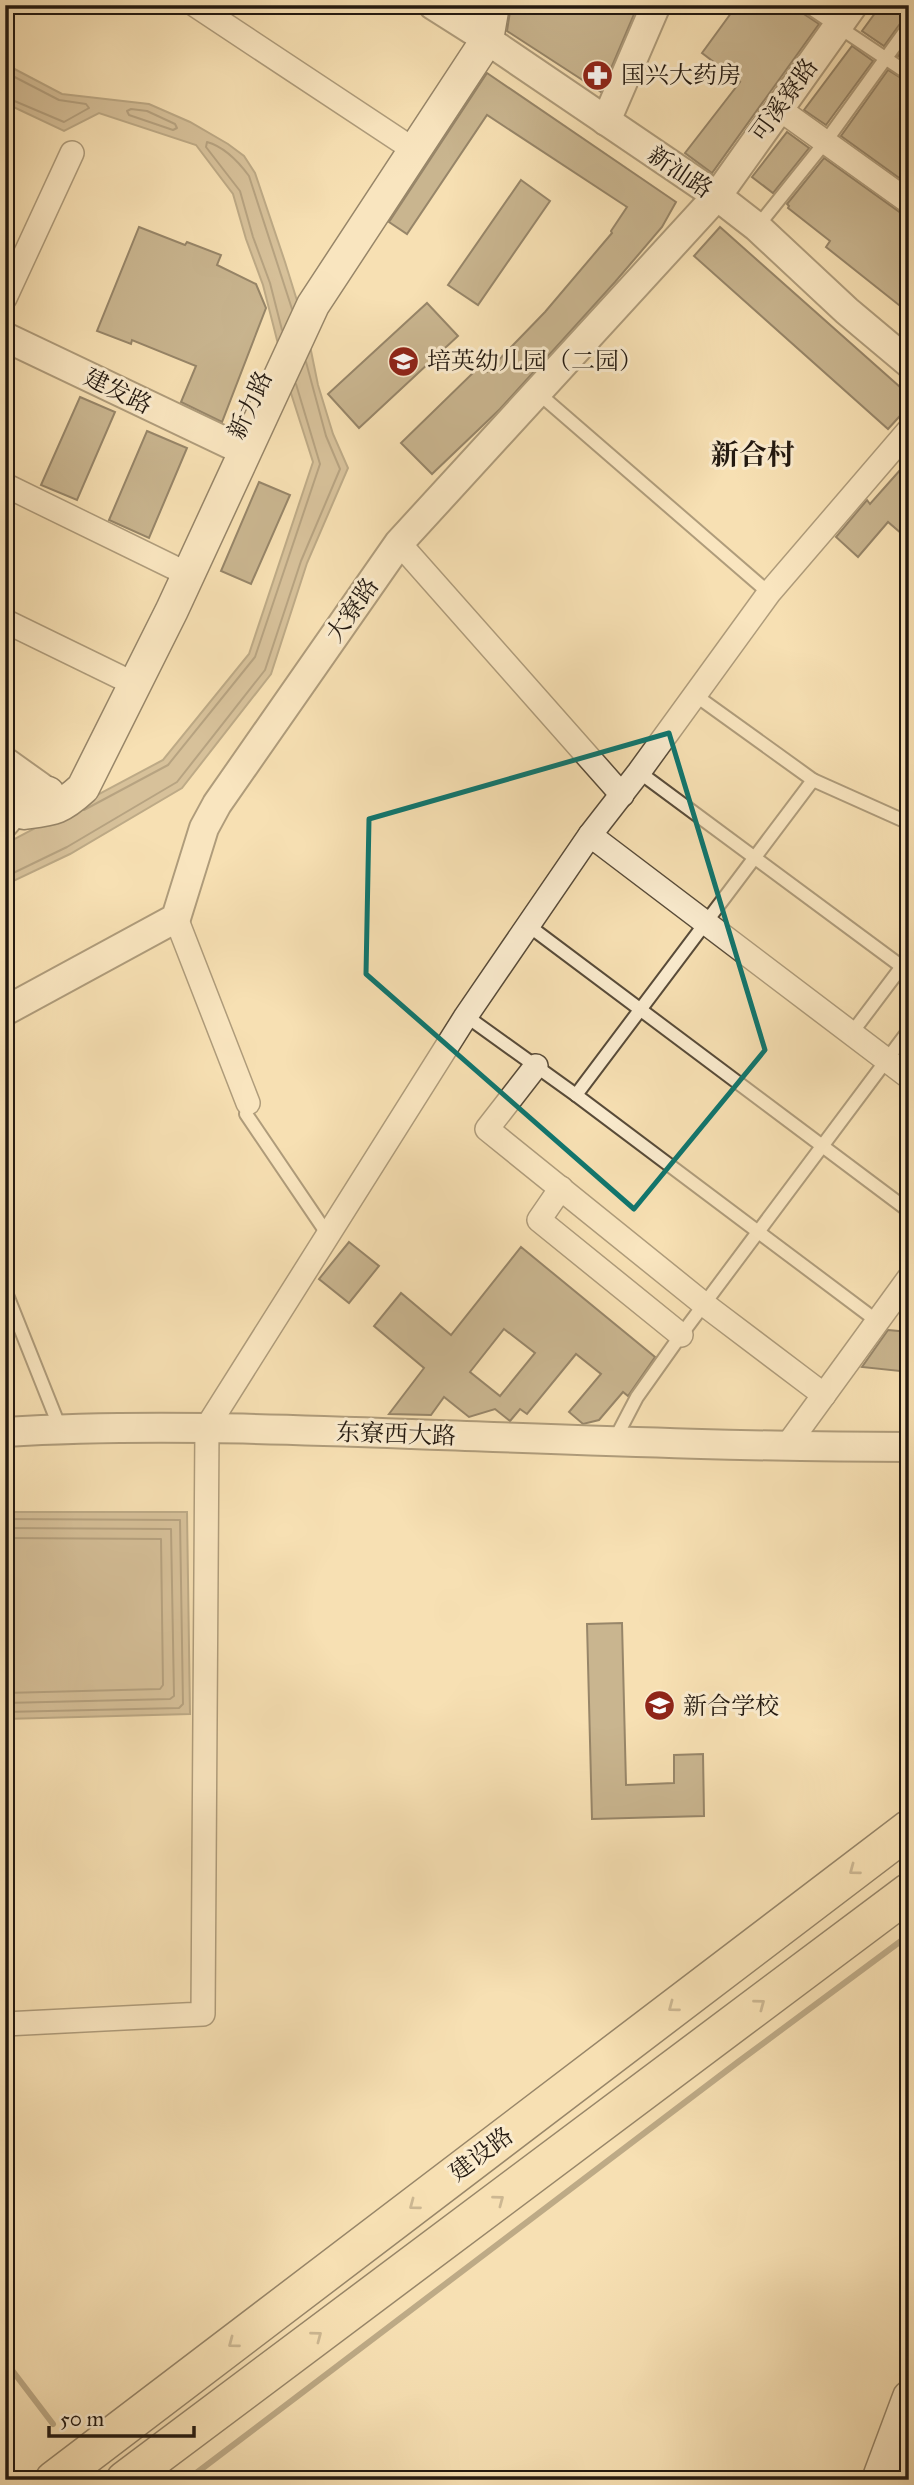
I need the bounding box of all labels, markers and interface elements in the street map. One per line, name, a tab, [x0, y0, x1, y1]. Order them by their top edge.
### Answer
street label: 可溪寮路	[744, 52, 824, 148]
pharmacy icon: 国兴大药房	[581, 58, 615, 92]
place label: 国兴大药房	[621, 60, 741, 90]
street label: 新汕路	[642, 139, 718, 205]
school or university icon: 培英幼儿园（二园）	[387, 344, 421, 378]
place label: 培英幼儿园（二园）	[427, 346, 643, 376]
street label: 建发路	[79, 362, 157, 420]
street label: 新力路	[221, 366, 279, 444]
district label: 新合村	[711, 437, 795, 472]
street label: 大寮路	[319, 572, 385, 648]
street label: 东寮西大路	[336, 1417, 456, 1451]
school or university icon: 新合学校	[643, 1689, 677, 1723]
place label: 新合学校	[683, 1691, 779, 1721]
one-way arrow	[849, 1862, 862, 1874]
one-way arrow	[668, 1999, 681, 2012]
one-way arrow	[752, 2000, 764, 2013]
street label: 建设路	[443, 2120, 519, 2188]
one-way arrow	[491, 2195, 504, 2208]
one-way arrow	[409, 2196, 422, 2209]
one-way arrow	[309, 2332, 322, 2344]
one-way arrow	[229, 2335, 241, 2347]
scale bar	[49, 2394, 194, 2438]
text: 50 m	[60, 2406, 105, 2432]

